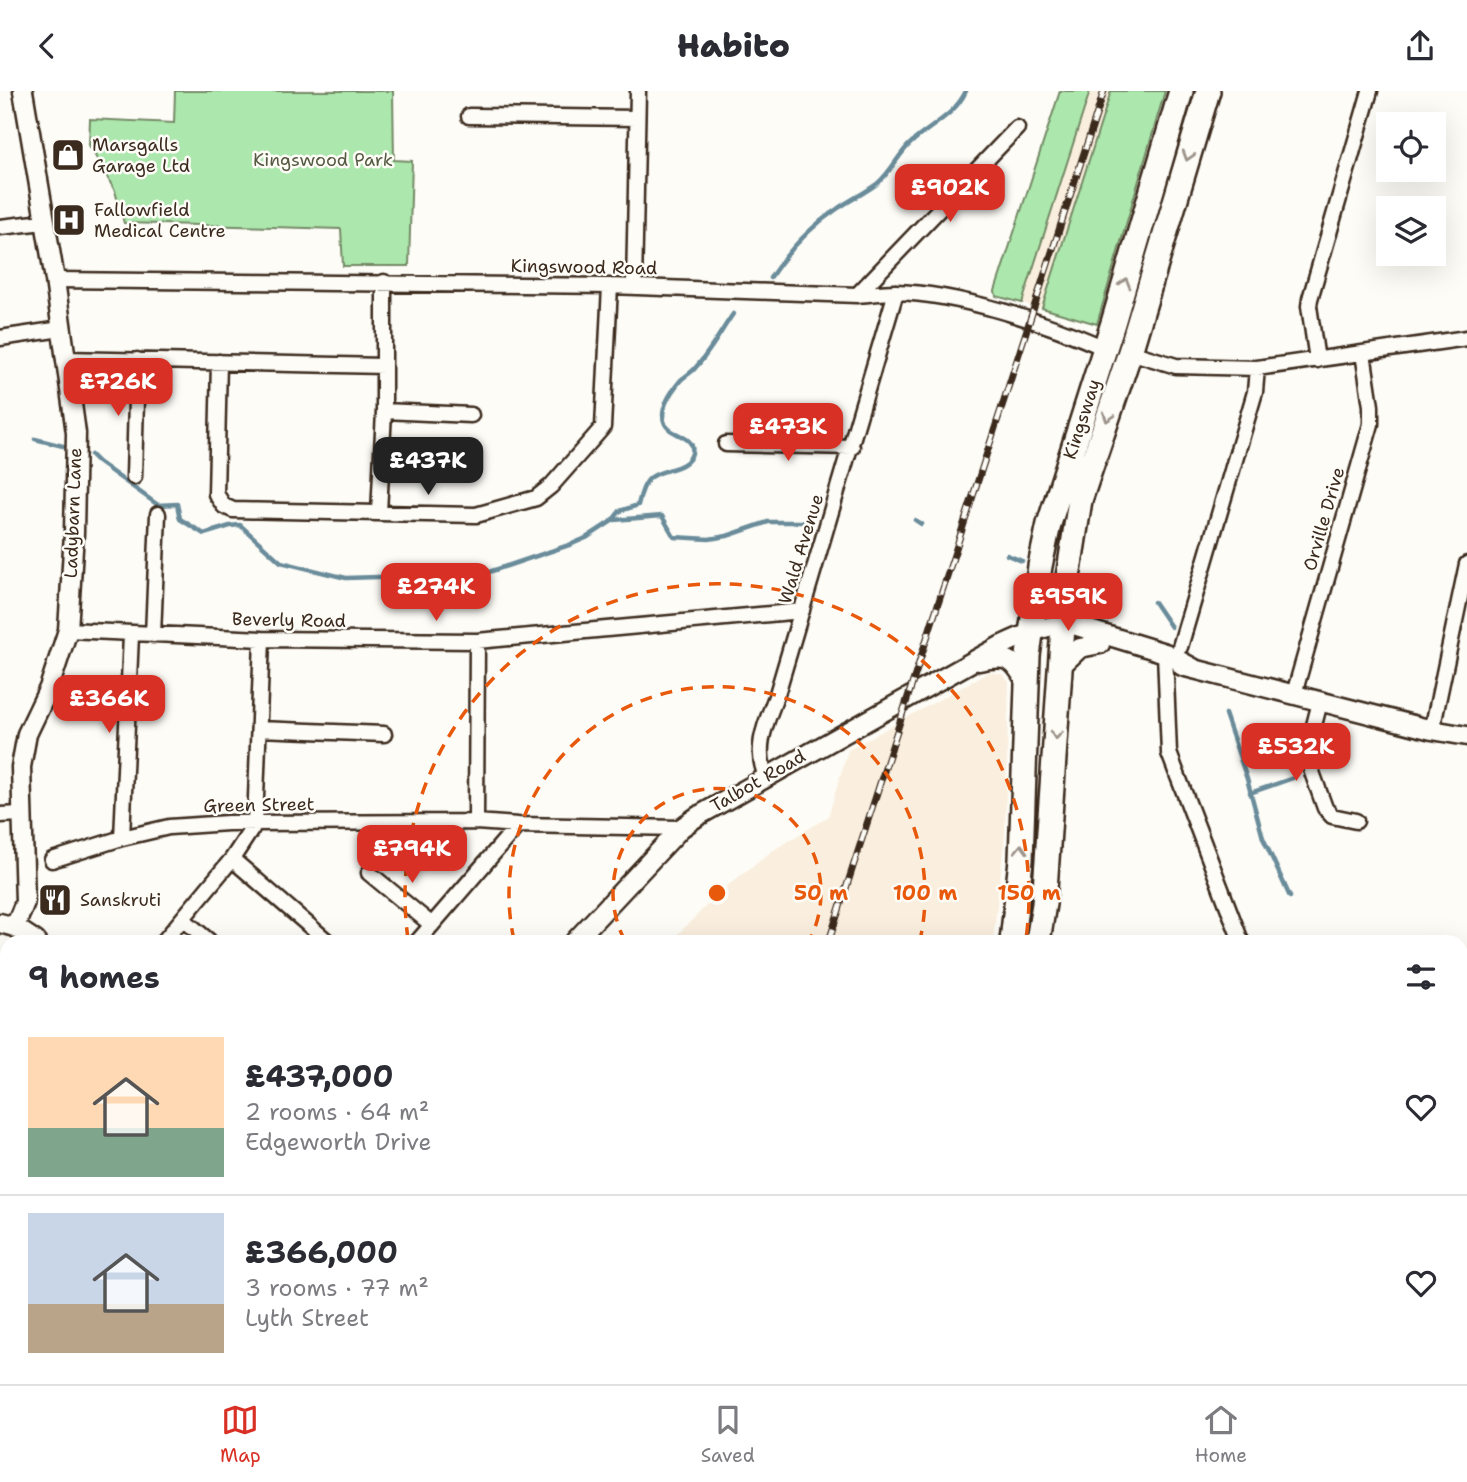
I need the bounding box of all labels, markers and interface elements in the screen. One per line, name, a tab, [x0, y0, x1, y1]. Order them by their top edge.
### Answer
text: Habito	[677, 24, 790, 67]
icon: back	[28, 27, 66, 65]
icon: share	[1401, 27, 1439, 65]
map controls	[1376, 112, 1446, 266]
button: locate	[1376, 112, 1446, 182]
place label: Marsgalls Garage Ltd	[92, 133, 190, 178]
shop icon: Marsgalls Garage Ltd	[49, 136, 87, 174]
park label: Kingswood Park	[253, 148, 393, 172]
one-way arrow	[1182, 150, 1197, 162]
pin: £902K	[901, 165, 999, 224]
text: £902K	[911, 172, 989, 202]
button: layers	[1376, 196, 1446, 266]
place label: Fallowfield Medical Centre	[94, 198, 226, 243]
hospital icon: Fallowfield Medical Centre	[50, 201, 88, 239]
street label: Kingswood Road	[511, 254, 657, 280]
one-way arrow	[1116, 277, 1131, 289]
pin: £726K	[69, 359, 167, 418]
text: £726K	[80, 366, 156, 396]
street label: Kingsway	[1058, 376, 1106, 462]
pin: £473K	[739, 403, 837, 463]
text: £473K	[749, 411, 827, 441]
one-way arrow	[1102, 411, 1116, 423]
pin: £437K	[379, 437, 477, 497]
text: £437K	[389, 445, 467, 475]
street label: Ladybarn Lane	[59, 447, 87, 579]
street label: Orville Drive	[1298, 464, 1350, 574]
street label: Wald Avenue	[773, 491, 829, 607]
pin: £274K	[387, 563, 485, 623]
text: £274K	[397, 571, 475, 601]
pin: £959K	[1019, 573, 1117, 633]
text: £959K	[1029, 581, 1107, 611]
street label: Beverly Road	[232, 607, 346, 633]
pin: £366K	[60, 675, 158, 735]
text: £366K	[69, 683, 149, 713]
pin: £532K	[1247, 723, 1345, 783]
one-way arrow	[1048, 729, 1063, 740]
text: £532K	[1258, 731, 1334, 761]
street label: Talbot Road	[706, 744, 810, 818]
street label: Green Street	[203, 792, 315, 818]
pin: £794K	[363, 825, 461, 885]
text: £794K	[373, 833, 451, 863]
one-way arrow	[1014, 843, 1029, 854]
text: 50 m	[794, 879, 848, 907]
text: 100 m	[893, 879, 957, 907]
text: 150 m	[997, 879, 1061, 907]
restaurant icon: Sanskruti	[36, 881, 74, 919]
centre of rings	[705, 881, 729, 905]
place label: Sanskruti	[80, 888, 161, 912]
text: 9 homes	[28, 957, 160, 998]
icon: filters	[1402, 958, 1440, 996]
text: £437,000	[245, 1056, 394, 1097]
icon: home	[84, 1065, 168, 1149]
icon: heart	[1402, 1088, 1440, 1126]
text: 2 rooms · 64 m²	[245, 1097, 429, 1127]
text: Edgeworth Drive	[245, 1127, 432, 1157]
text: £366,000	[245, 1232, 398, 1273]
icon: home	[84, 1241, 168, 1325]
icon: heart	[1402, 1264, 1440, 1302]
text: 3 rooms · 77 m²	[245, 1273, 429, 1303]
text: Lyth Street	[245, 1303, 369, 1333]
tab: Map	[220, 1401, 261, 1468]
tab: Saved	[701, 1401, 755, 1468]
tab: Home	[1195, 1401, 1247, 1468]

